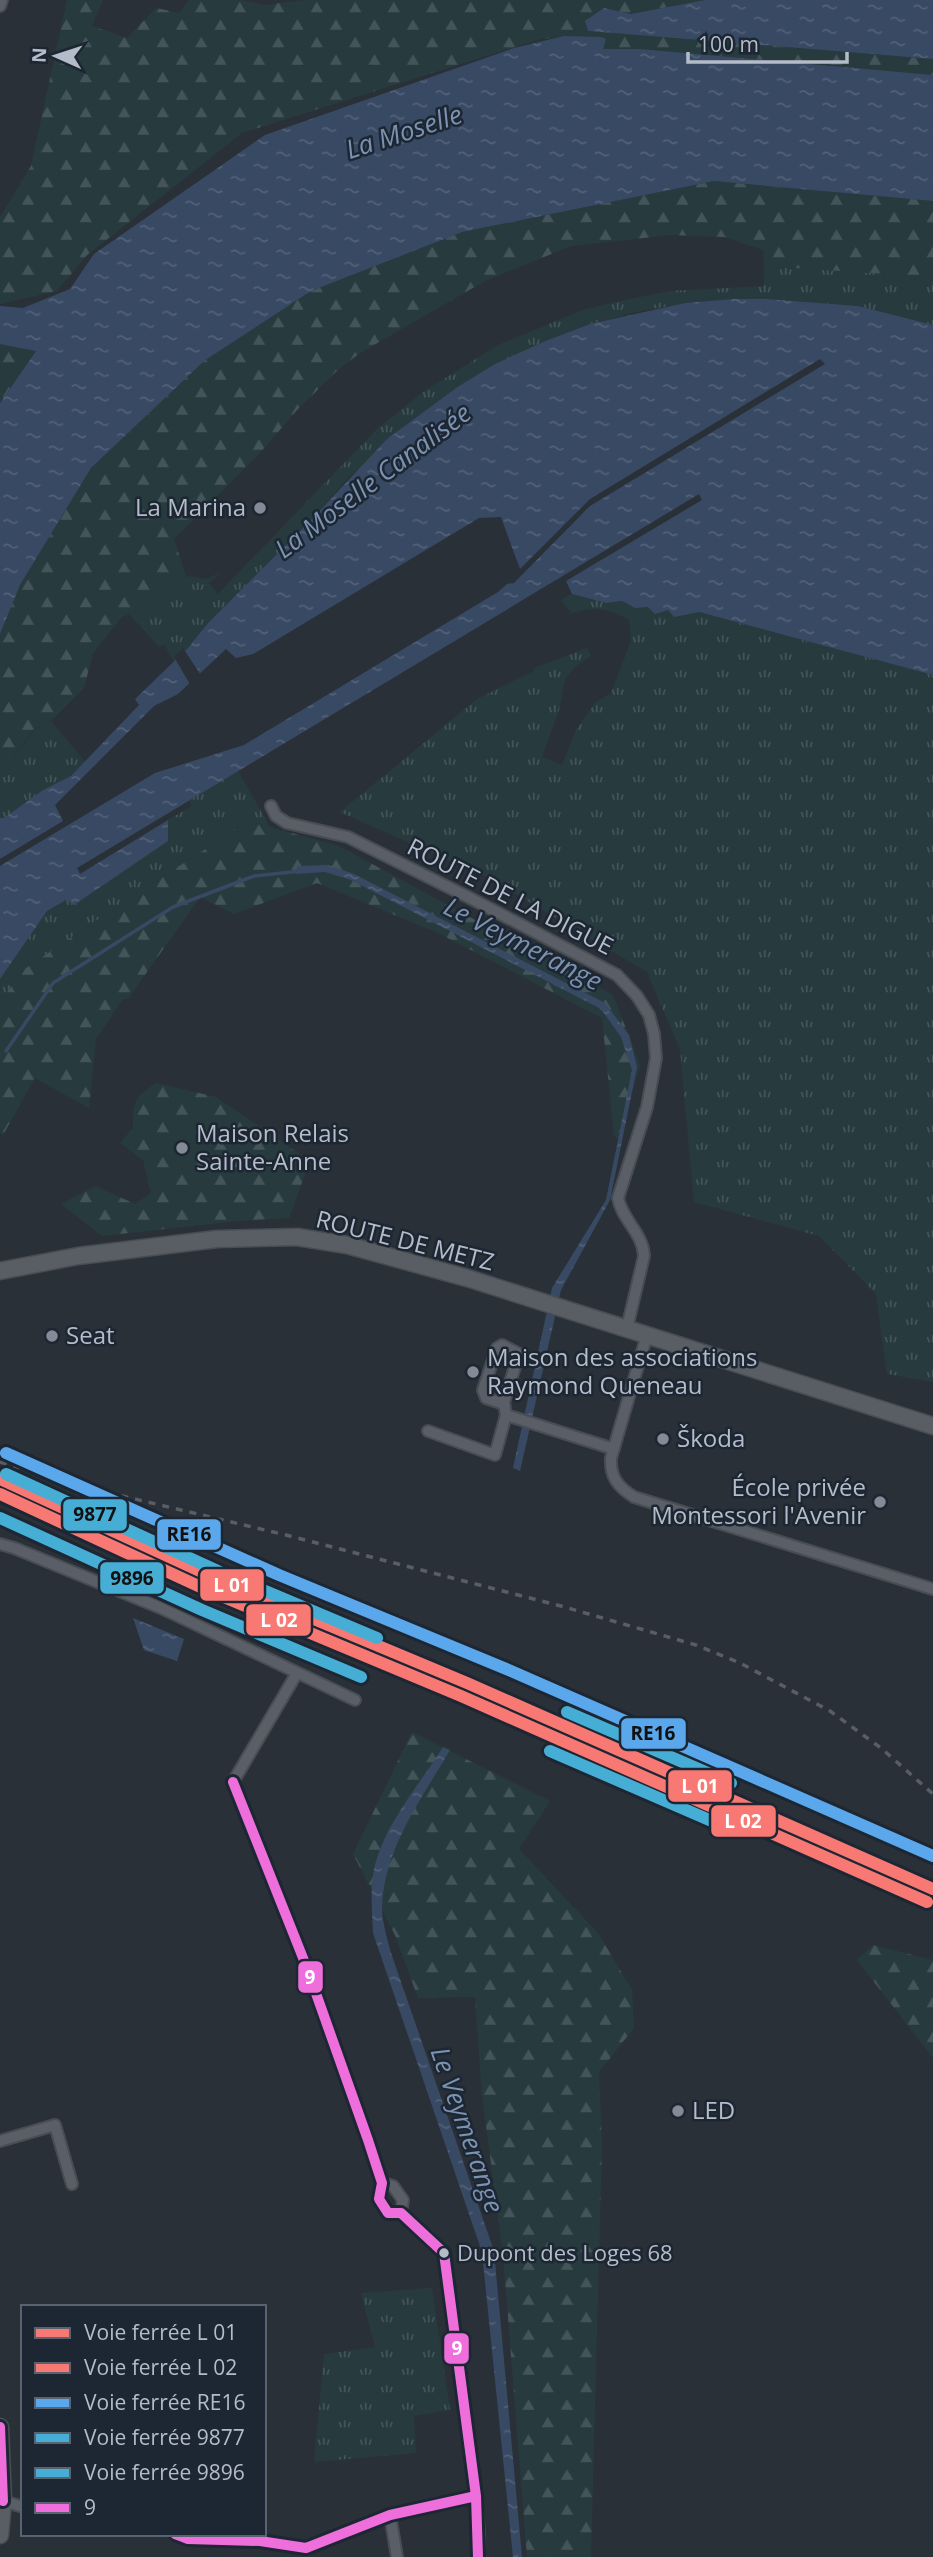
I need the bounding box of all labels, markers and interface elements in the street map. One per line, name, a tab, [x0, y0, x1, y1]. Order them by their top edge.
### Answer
north arrow	[21, 21, 91, 91]
scale bar	[688, 21, 847, 65]
text: 100 m	[698, 30, 759, 58]
text: N	[26, 47, 52, 64]
water label: La Moselle	[341, 95, 467, 167]
water label: La Moselle Canalisée	[267, 394, 478, 566]
place label: La Marina	[135, 490, 246, 523]
marker: La Marina	[252, 500, 268, 516]
street label: ROUTE DE LA DIGUE	[402, 829, 619, 962]
water label: Le Veymerange	[438, 888, 609, 999]
place label: Maison Relais Sainte-Anne	[196, 1116, 349, 1177]
marker: Maison Relais Sainte-Anne	[174, 1140, 190, 1156]
street label: ROUTE DE METZ	[313, 1201, 498, 1278]
place label: Seat	[66, 1318, 115, 1351]
marker: Seat	[44, 1328, 60, 1344]
place label: Maison des associations Raymond Queneau	[487, 1340, 757, 1401]
marker: Maison des associations Raymond Queneau	[465, 1364, 481, 1380]
place label: Škoda	[677, 1421, 745, 1454]
marker: Škoda	[655, 1431, 671, 1447]
place label: École privée Montessori l'Avenir	[651, 1470, 866, 1531]
marker: École privée Montessori l'Avenir	[872, 1494, 888, 1510]
line badge: 9877	[62, 1498, 128, 1532]
text: 9877	[73, 1501, 117, 1527]
line badge: RE16	[156, 1518, 222, 1551]
text: RE16	[167, 1521, 212, 1547]
line badge: 9896	[99, 1561, 165, 1595]
text: 9896	[110, 1565, 154, 1591]
line badge: L 01	[199, 1568, 265, 1602]
text: L 01	[213, 1572, 251, 1598]
line badge: L 02	[245, 1603, 312, 1637]
text: L 02	[260, 1607, 298, 1633]
line badge: RE16	[620, 1717, 687, 1750]
text: RE16	[631, 1720, 676, 1746]
line badge: L 01	[667, 1769, 733, 1803]
text: L 01	[681, 1773, 719, 1799]
line badge: L 02	[710, 1804, 777, 1838]
text: L 02	[724, 1808, 762, 1834]
line badge: 9	[297, 1960, 324, 1994]
text: 9	[305, 1964, 316, 1990]
water label: Le Veymerange	[423, 2042, 513, 2218]
place label: LED	[692, 2093, 735, 2126]
marker: LED	[670, 2103, 686, 2119]
place label: Dupont des Loges 68	[457, 2237, 673, 2267]
marker: Dupont des Loges 68	[437, 2246, 451, 2260]
legend	[21, 2305, 266, 2536]
text: Voie ferrée L 01	[84, 2318, 237, 2346]
line badge: 9	[443, 2332, 470, 2365]
text: 9	[452, 2335, 463, 2361]
text: Voie ferrée L 02	[84, 2353, 237, 2381]
text: Voie ferrée RE16	[84, 2388, 245, 2416]
text: Voie ferrée 9877	[84, 2423, 245, 2451]
text: Voie ferrée 9896	[84, 2458, 245, 2486]
text: 9	[84, 2493, 96, 2521]

